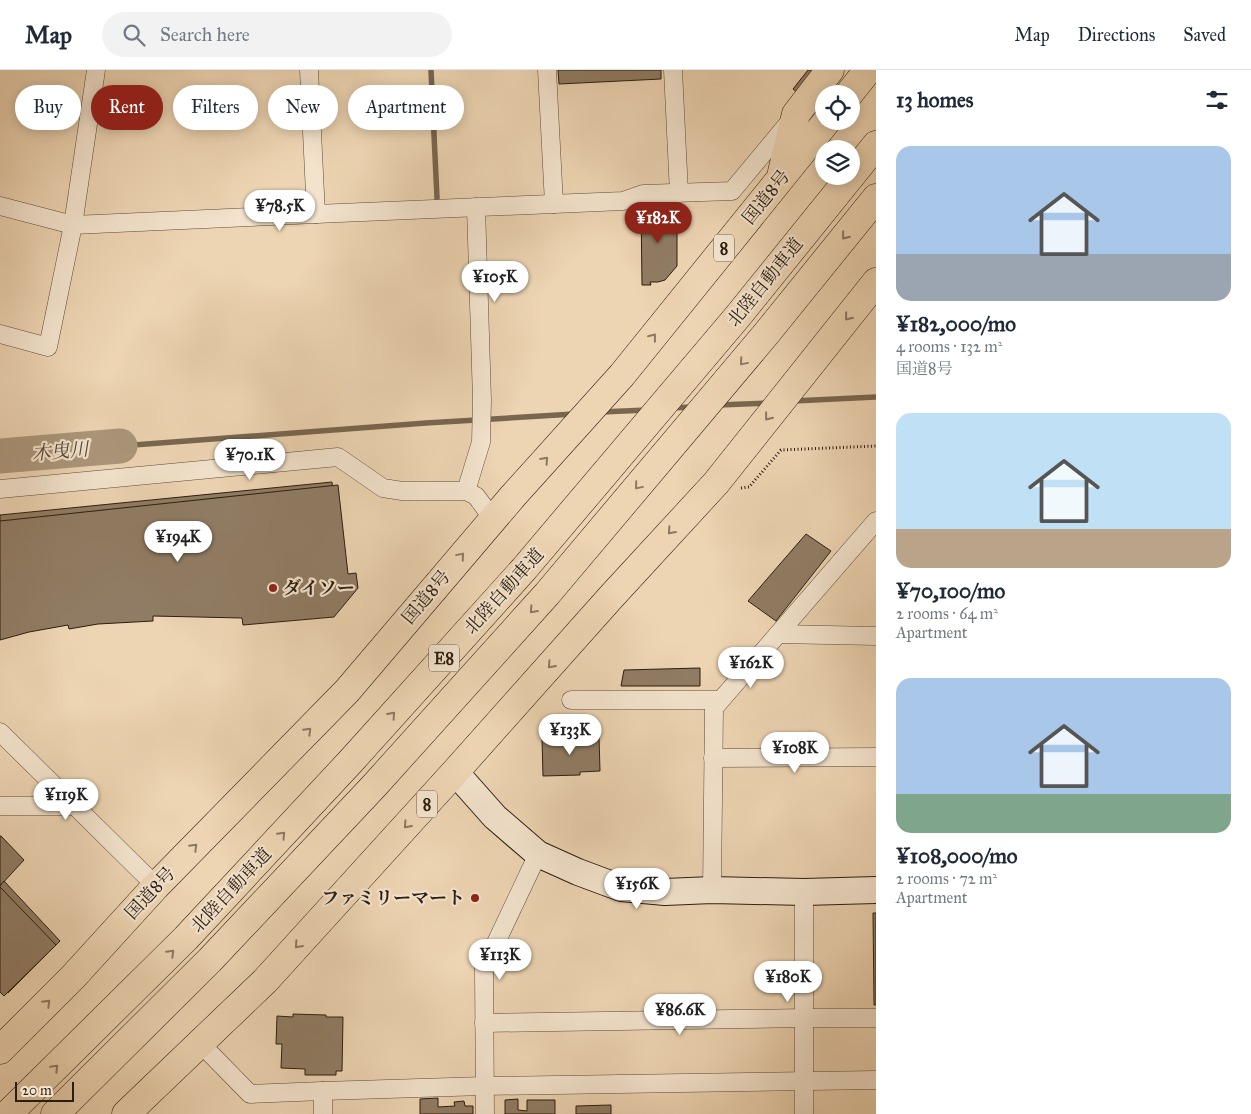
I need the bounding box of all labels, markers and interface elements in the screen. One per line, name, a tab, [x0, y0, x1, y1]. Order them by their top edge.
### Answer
search box	[102, 12, 452, 57]
text: Map	[25, 20, 72, 50]
icon: search	[120, 21, 148, 49]
text: Search here	[160, 23, 250, 46]
text: Map	[1014, 24, 1050, 46]
text: Directions	[1078, 24, 1155, 46]
text: Saved	[1183, 24, 1226, 46]
chip: Buy	[15, 85, 81, 130]
chip: Rent	[91, 85, 163, 130]
chip: Filters	[173, 85, 258, 130]
chip: New	[268, 85, 338, 130]
chip: Apartment	[348, 85, 464, 130]
map controls	[815, 85, 860, 185]
button: locate	[815, 85, 860, 130]
icon: filters	[1203, 86, 1231, 114]
text: 13 homes	[896, 87, 973, 113]
button: layers	[815, 140, 860, 185]
street label: 国道8号	[737, 165, 795, 229]
icon: home	[1019, 179, 1109, 269]
pin: ¥78.5K	[239, 190, 321, 232]
text: ¥78.5K	[255, 196, 305, 215]
pin: ¥182K	[623, 202, 693, 244]
text: ¥182K	[636, 208, 680, 227]
one-way arrow	[842, 230, 851, 239]
street label: 北陸自動車道	[722, 233, 808, 331]
road number: 8	[714, 234, 734, 262]
pin: ¥105K	[460, 260, 530, 303]
text: ¥105K	[473, 267, 517, 286]
one-way arrow	[844, 311, 853, 320]
text: ¥182,000/mo	[896, 311, 1016, 337]
one-way arrow	[647, 333, 656, 342]
text: 4 rooms · 132 m²	[896, 337, 1002, 356]
one-way arrow	[739, 356, 748, 365]
text: 国道8号	[896, 359, 953, 378]
one-way arrow	[765, 411, 774, 421]
water label: 木曳川	[31, 437, 91, 465]
pin: ¥70.1K	[209, 438, 291, 481]
text: ¥70.1K	[225, 445, 275, 464]
icon: home	[1019, 446, 1109, 536]
one-way arrow	[540, 456, 549, 465]
one-way arrow	[636, 480, 644, 489]
pin: ¥194K	[143, 520, 213, 563]
one-way arrow	[668, 526, 677, 535]
text: ¥194K	[155, 527, 201, 546]
street label: 北陸自動車道	[460, 544, 548, 638]
one-way arrow	[456, 553, 465, 562]
street label: 国道8号	[397, 566, 455, 628]
place label: ダイソー	[283, 577, 355, 599]
text: ¥70,100/mo	[896, 578, 1005, 604]
marker: ダイソー	[267, 582, 279, 594]
one-way arrow	[530, 604, 539, 613]
text: 2 rooms · 64 m²	[896, 604, 998, 623]
text: Apartment	[896, 623, 968, 642]
road number: E8	[429, 644, 459, 672]
pin: ¥162K	[716, 646, 786, 689]
text: ¥162K	[729, 653, 773, 672]
one-way arrow	[548, 660, 557, 669]
icon: home	[1019, 711, 1109, 801]
one-way arrow	[386, 712, 395, 721]
pin: ¥133K	[535, 714, 605, 756]
text: ¥133K	[550, 720, 590, 739]
one-way arrow	[302, 728, 311, 737]
pin: ¥108K	[760, 732, 830, 774]
text: ¥108K	[772, 738, 818, 757]
pin: ¥119K	[31, 778, 101, 821]
text: ¥119K	[45, 785, 87, 804]
road number: 8	[417, 791, 437, 818]
one-way arrow	[404, 819, 413, 828]
one-way arrow	[276, 832, 285, 841]
street label: 北陸自動車道	[186, 843, 276, 937]
one-way arrow	[188, 843, 197, 852]
text: ¥108,000/mo	[896, 843, 1017, 869]
street label: 国道8号	[120, 862, 180, 924]
pin: ¥156K	[602, 868, 672, 910]
text: 2 rooms · 72 m²	[896, 869, 997, 888]
text: ¥156K	[615, 874, 659, 893]
place label: ファミリーマート	[321, 887, 465, 909]
text: Apartment	[896, 888, 968, 907]
marker: ファミリーマート	[469, 892, 481, 904]
pin: ¥113K	[465, 938, 535, 981]
one-way arrow	[294, 939, 303, 948]
text: ¥113K	[480, 945, 520, 964]
one-way arrow	[165, 950, 174, 959]
pin: ¥180K	[753, 960, 823, 1003]
text: ¥180K	[765, 967, 811, 986]
pin: ¥86.6K	[639, 994, 721, 1036]
one-way arrow	[41, 1000, 50, 1009]
text: ¥86.6K	[655, 1000, 705, 1019]
one-way arrow	[49, 1064, 58, 1073]
scale bar	[15, 1079, 74, 1102]
text: 20 m	[22, 1082, 52, 1099]

